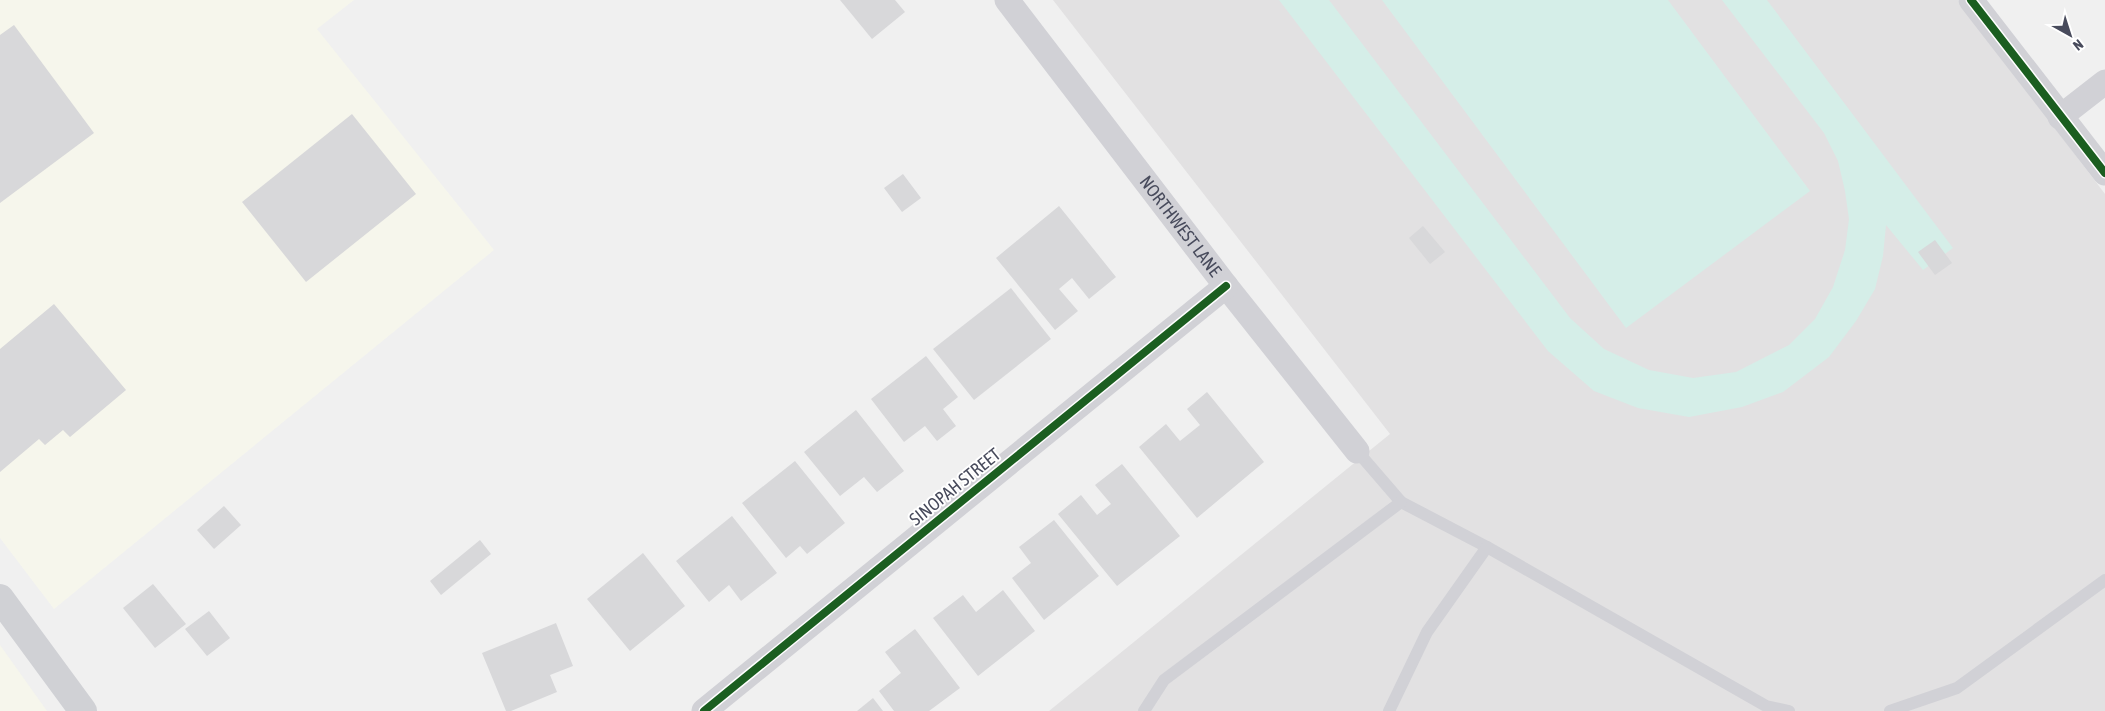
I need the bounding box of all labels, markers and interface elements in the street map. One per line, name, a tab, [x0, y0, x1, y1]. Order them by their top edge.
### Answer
north arrow	[2045, 10, 2095, 60]
text: N	[2070, 36, 2086, 54]
street label: NORTHWEST LANE	[1135, 171, 1226, 281]
street label: SINOPAH STREET	[905, 444, 1004, 530]

